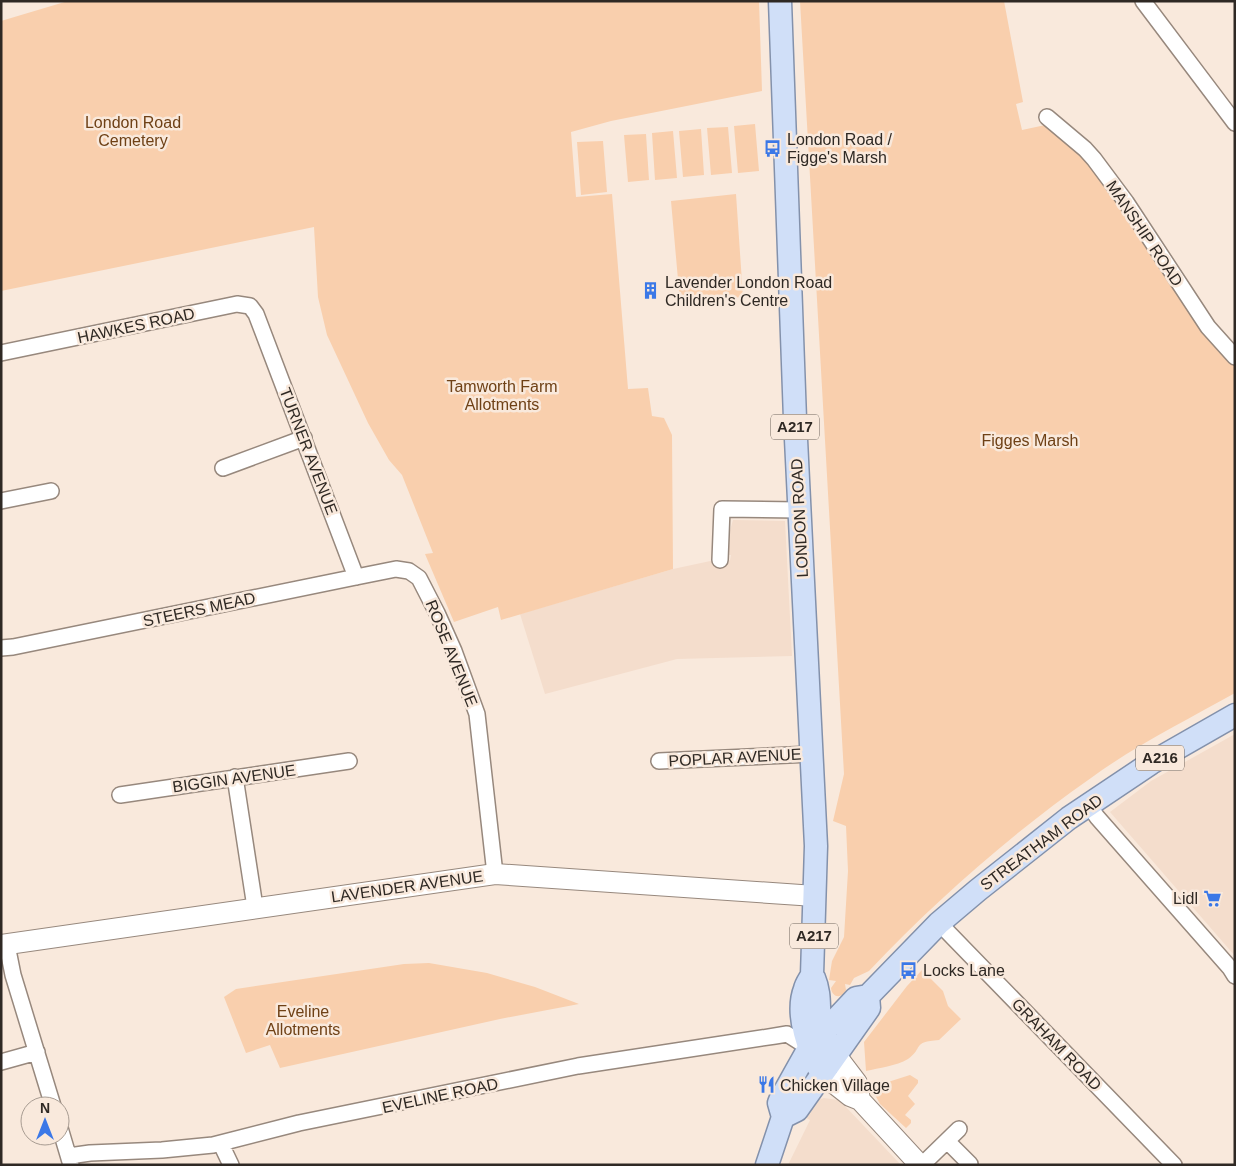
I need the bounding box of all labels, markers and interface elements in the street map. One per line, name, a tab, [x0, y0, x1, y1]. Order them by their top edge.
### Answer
park label: London Road Cemetery	[85, 114, 181, 149]
place label: London Road / Figge's Marsh	[787, 131, 893, 166]
bus stop icon: London Road / Figge's Marsh	[763, 138, 783, 158]
street label: MANSHIP ROAD	[1103, 177, 1186, 289]
place label: Lavender London Road Children's Centre	[665, 274, 832, 309]
building icon: Lavender London Road Children's Centre	[641, 281, 661, 301]
street label: HAWKES ROAD	[76, 305, 196, 346]
park label: Tamworth Farm Allotments	[446, 378, 558, 413]
street label: TURNER AVENUE	[276, 385, 341, 517]
road number: A217	[771, 414, 819, 440]
park label: Figges Marsh	[982, 432, 1078, 449]
street label: LONDON ROAD	[788, 458, 811, 578]
street label: STEERS MEAD	[141, 589, 257, 630]
street label: ROSE AVENUE	[422, 597, 481, 709]
street label: POPLAR AVENUE	[668, 746, 802, 769]
road number: A216	[1136, 746, 1184, 770]
street label: BIGGIN AVENUE	[171, 761, 297, 796]
street label: STREATHAM ROAD	[977, 791, 1106, 894]
street label: LAVENDER AVENUE	[330, 867, 484, 906]
supermarket icon: Lidl	[1202, 888, 1222, 908]
place label: Lidl	[1173, 890, 1198, 907]
road number: A217	[790, 924, 838, 948]
bus stop icon: Locks Lane	[899, 960, 919, 980]
place label: Locks Lane	[923, 962, 1005, 979]
street label: GRAHAM ROAD	[1009, 995, 1105, 1094]
park label: Eveline Allotments	[266, 1003, 340, 1038]
street label: EVELINE ROAD	[380, 1075, 500, 1116]
restaurant icon: Chicken Village	[756, 1075, 776, 1095]
place label: Chicken Village	[780, 1077, 890, 1094]
north arrow	[20, 1096, 70, 1146]
text: N	[40, 1100, 50, 1116]

